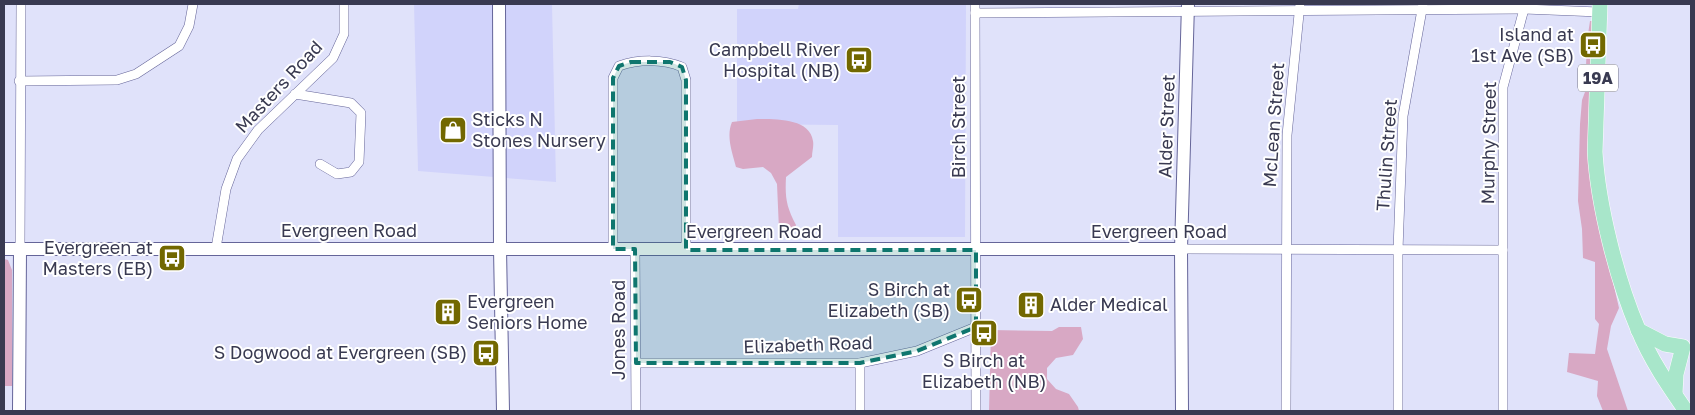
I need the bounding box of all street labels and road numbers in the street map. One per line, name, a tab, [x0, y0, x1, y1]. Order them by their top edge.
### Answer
street label: Masters Road	[230, 36, 327, 137]
street label: McLean Street	[1258, 62, 1288, 188]
road number: 19A	[1578, 64, 1618, 92]
street label: Alder Street	[1153, 74, 1179, 178]
street label: Birch Street	[947, 76, 969, 178]
street label: Murphy Street	[1476, 81, 1500, 205]
street label: Thulin Street	[1371, 98, 1401, 212]
street label: Evergreen Road	[281, 219, 417, 241]
street label: Evergreen Road	[686, 220, 822, 242]
street label: Evergreen Road	[1091, 220, 1227, 242]
street label: Jones Road	[607, 280, 629, 380]
street label: Elizabeth Road	[743, 331, 873, 357]

